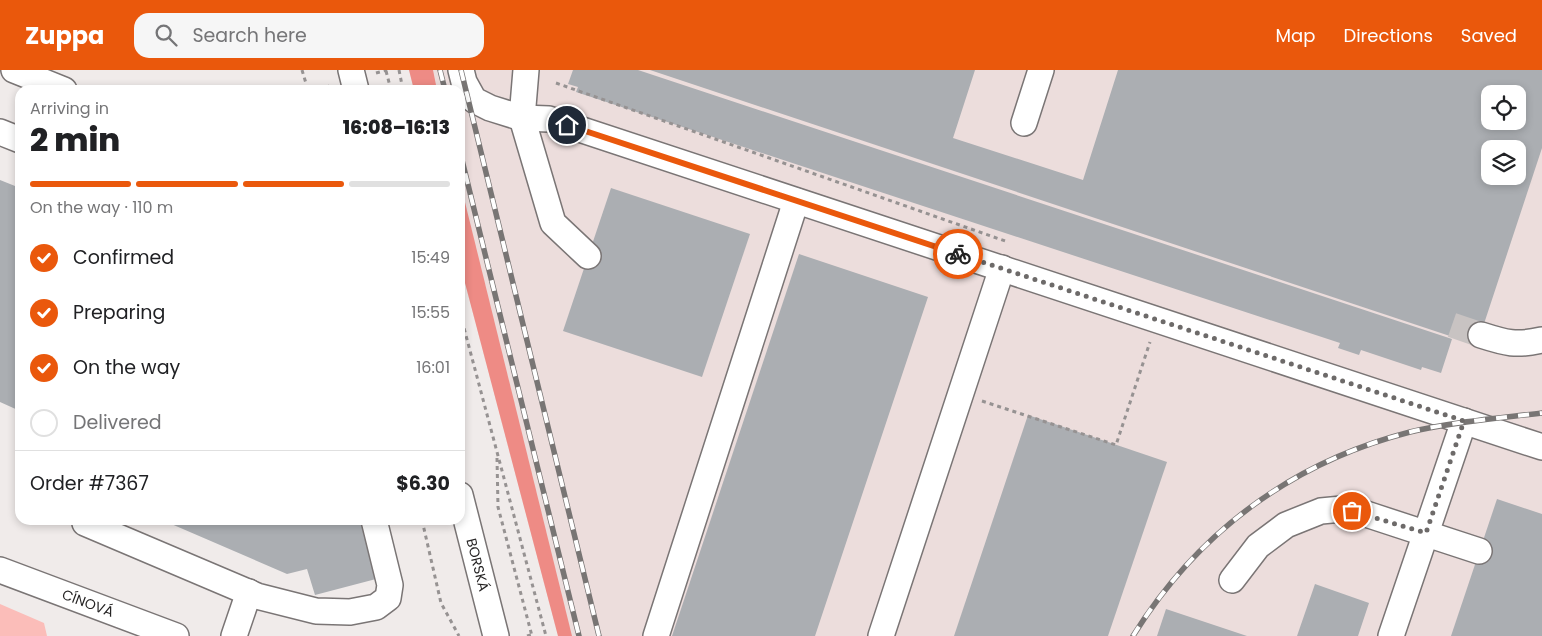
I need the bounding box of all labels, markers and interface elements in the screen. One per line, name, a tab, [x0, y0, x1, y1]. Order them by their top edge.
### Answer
search box	[134, 13, 484, 58]
text: Zuppa	[25, 19, 104, 52]
icon: search	[152, 21, 180, 49]
text: Search here	[192, 22, 307, 49]
text: Map	[1276, 23, 1315, 48]
text: Directions	[1343, 23, 1433, 48]
text: Saved	[1461, 23, 1517, 48]
map controls	[1481, 85, 1526, 185]
button: locate	[1481, 85, 1526, 130]
text: Arriving in	[30, 97, 109, 120]
pin	[546, 104, 588, 146]
icon: home	[553, 111, 581, 139]
text: 16:08–16:13	[343, 114, 450, 141]
text: 2 min	[30, 117, 120, 162]
button: layers	[1481, 140, 1526, 185]
text: On the way · 110 m	[30, 196, 173, 219]
courier	[933, 229, 983, 279]
icon: bike	[944, 240, 972, 268]
icon: check	[30, 244, 58, 272]
text: Confirmed	[73, 244, 174, 271]
text: 15:49	[411, 246, 450, 269]
icon: check	[30, 299, 58, 327]
text: Preparing	[73, 299, 165, 326]
text: 15:55	[411, 301, 450, 324]
icon: check	[30, 354, 58, 382]
text: On the way	[73, 354, 180, 381]
text: 16:01	[416, 356, 450, 379]
text: Delivered	[73, 409, 162, 436]
text: Order #7367	[30, 470, 149, 497]
text: $6.30	[396, 470, 450, 497]
pin	[1331, 490, 1373, 532]
icon: bag	[1338, 497, 1366, 525]
street label: BORSKÁ	[461, 536, 494, 593]
street label: CÍNOVÁ	[59, 584, 117, 622]

